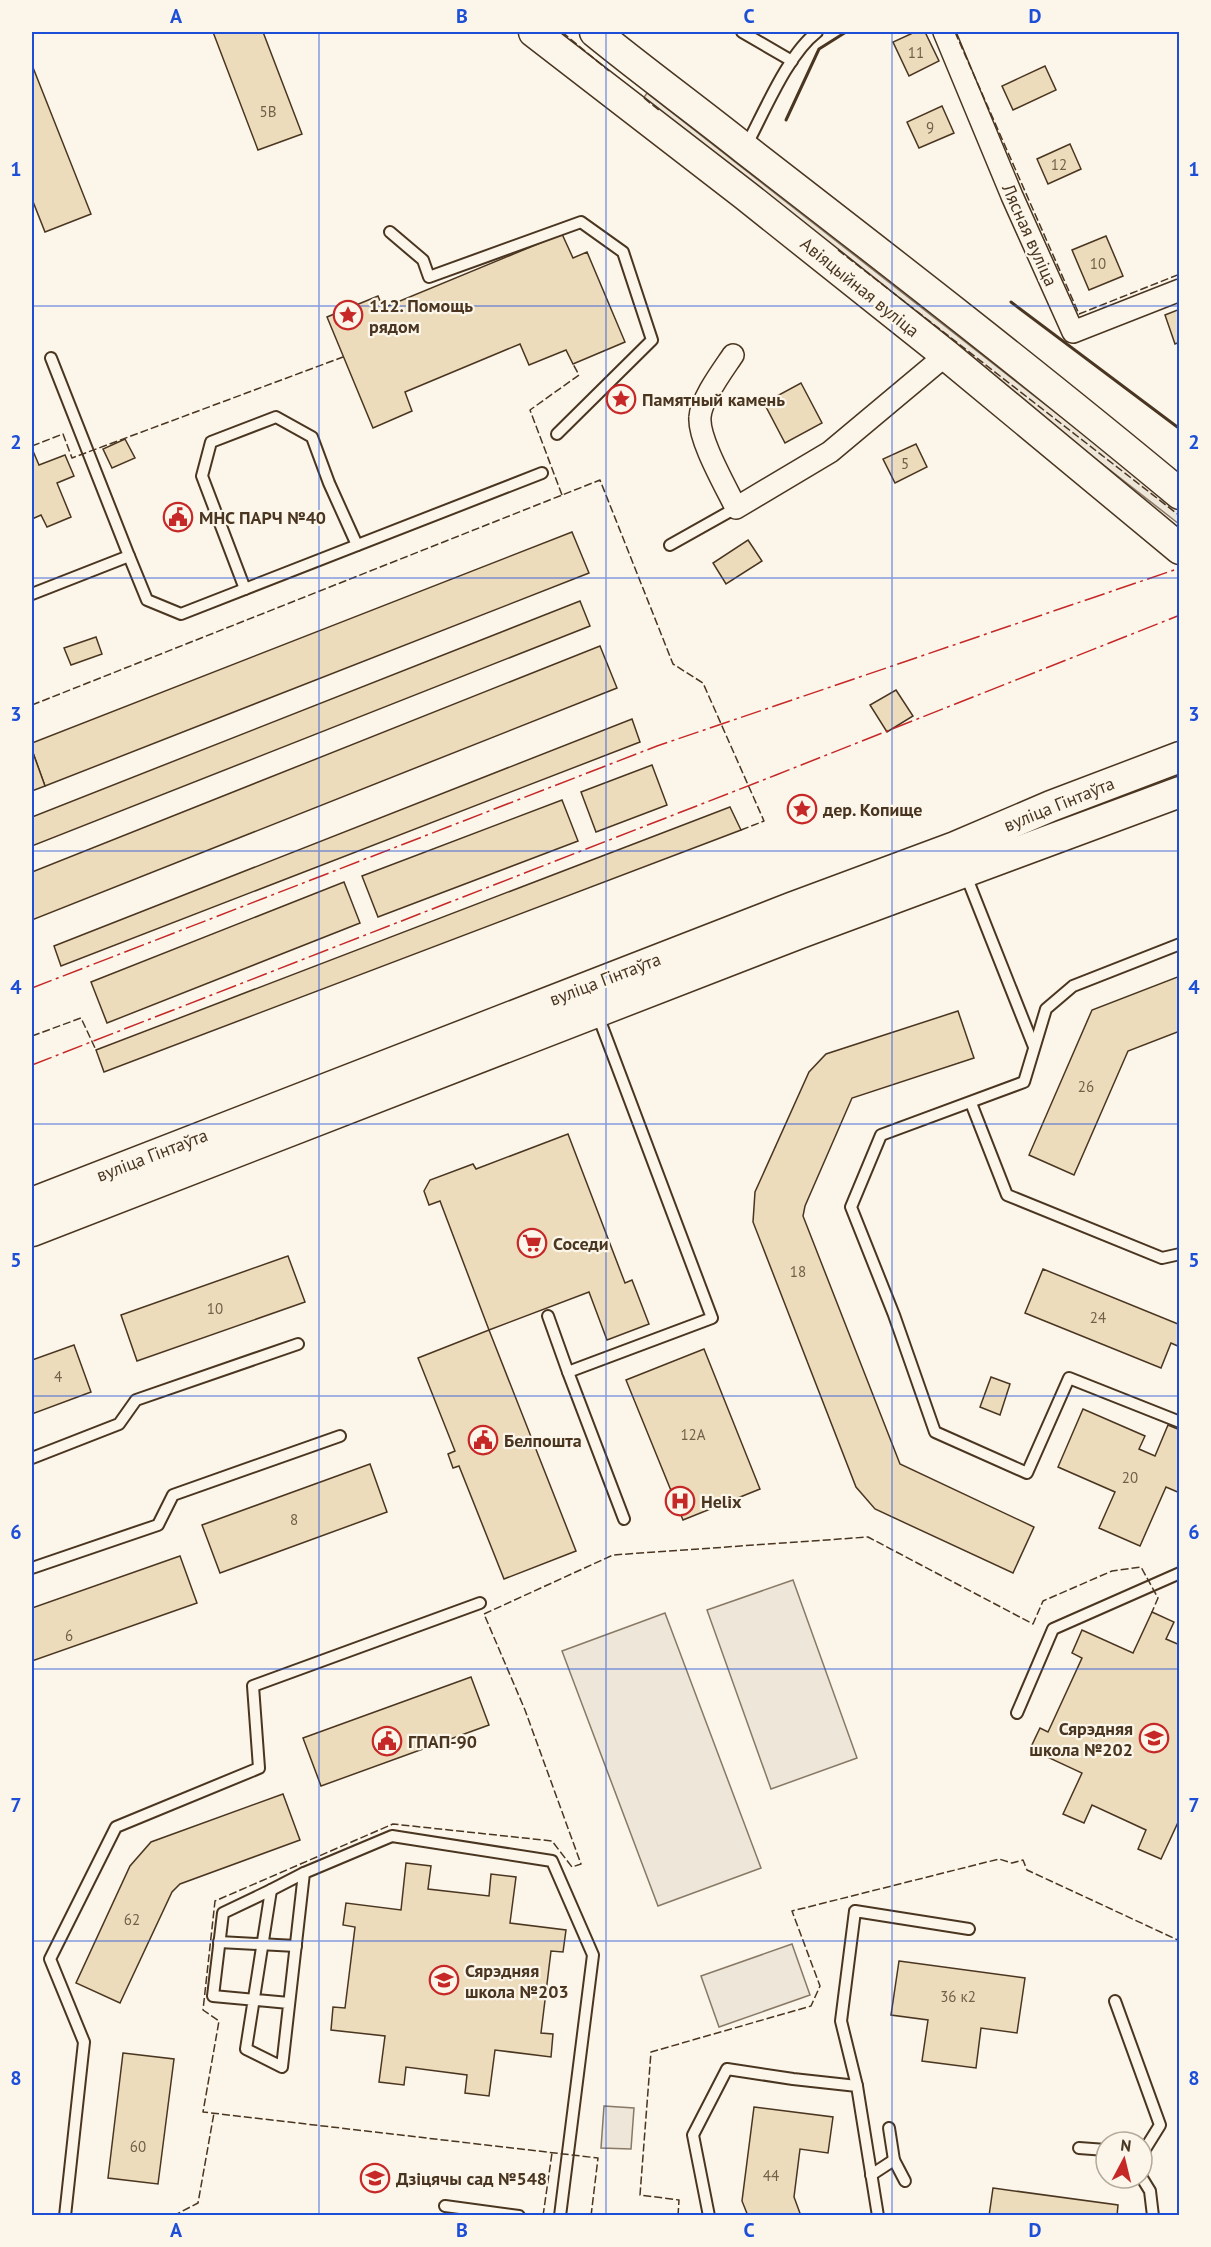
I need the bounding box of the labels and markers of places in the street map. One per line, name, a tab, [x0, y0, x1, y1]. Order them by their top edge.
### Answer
place label: 112. Помощь рядом	[369, 294, 473, 338]
place icon: 112. Помощь рядом	[332, 299, 364, 331]
place icon: Памятный камень	[605, 383, 637, 415]
place label: Памятный камень	[642, 388, 785, 411]
public building icon: МНС ПАРЧ №40	[162, 501, 194, 533]
place label: МНС ПАРЧ №40	[199, 506, 326, 529]
place icon: дер. Копище	[786, 793, 818, 825]
place label: дер. Копище	[822, 798, 923, 821]
supermarket icon: Соседи	[516, 1227, 548, 1259]
place label: Соседи	[553, 1232, 609, 1255]
public building icon: Белпошта	[467, 1424, 499, 1456]
place label: Белпошта	[504, 1429, 582, 1452]
hospital icon: Helix	[664, 1485, 696, 1517]
place label: Helix	[701, 1490, 742, 1513]
place label: Сярэдняя школа №202	[1029, 1717, 1133, 1761]
school or university icon: Сярэдняя школа №202	[1138, 1722, 1170, 1754]
public building icon: ГПАП-90	[371, 1725, 403, 1757]
place label: ГПАП-90	[408, 1730, 477, 1753]
place label: Сярэдняя школа №203	[465, 1959, 569, 2003]
school or university icon: Сярэдняя школа №203	[428, 1964, 460, 1996]
school or university icon: Дзіцячы сад №548	[359, 2162, 391, 2194]
place label: Дзіцячы сад №548	[396, 2167, 547, 2190]

